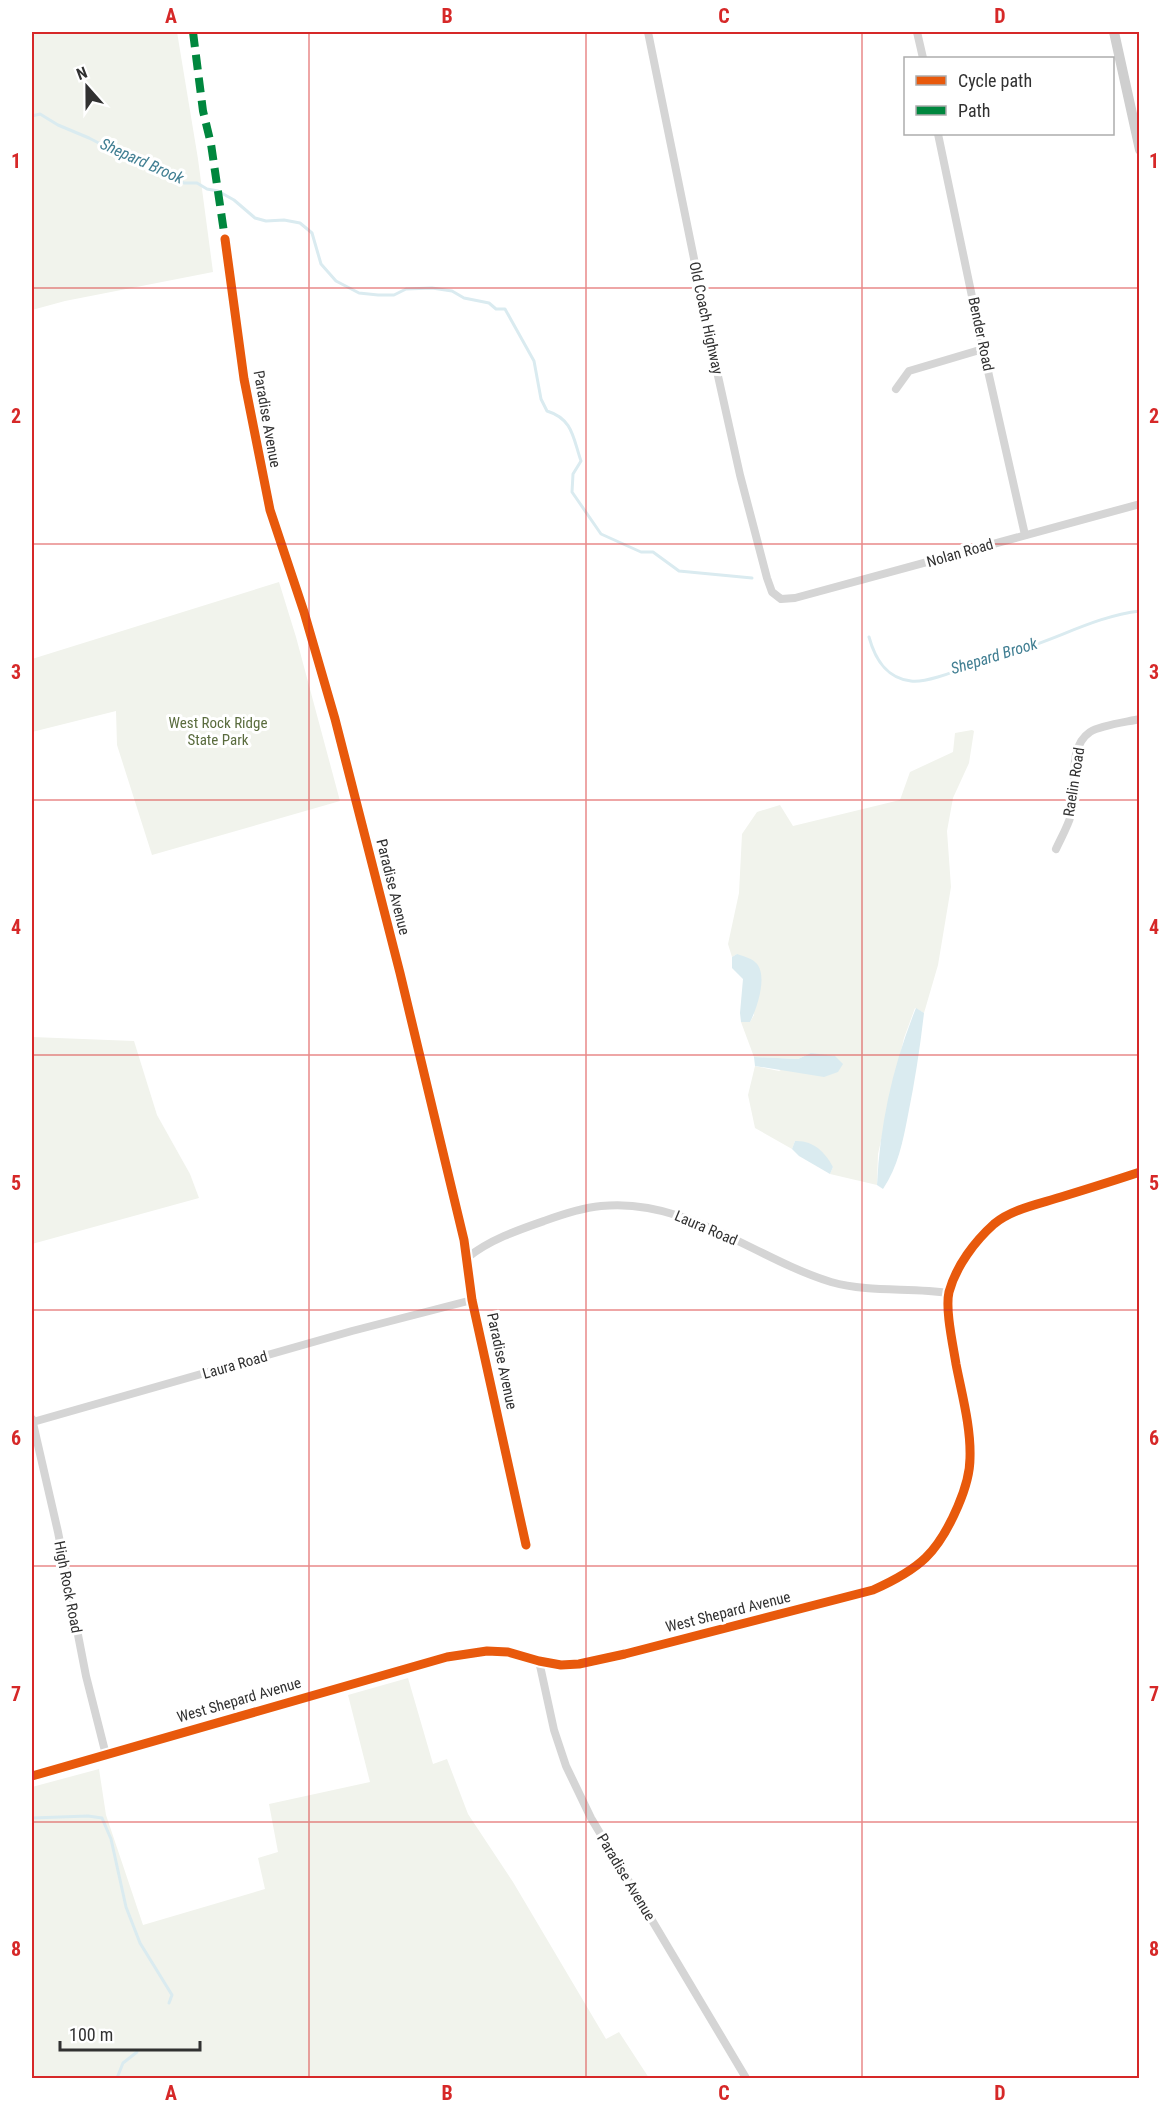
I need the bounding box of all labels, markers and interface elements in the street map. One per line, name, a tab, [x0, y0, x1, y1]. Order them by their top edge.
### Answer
text: A	[165, 4, 177, 28]
text: B	[441, 4, 453, 28]
text: C	[718, 4, 730, 28]
text: D	[994, 4, 1006, 28]
north arrow	[57, 57, 117, 117]
legend	[904, 57, 1114, 135]
text: N	[74, 63, 90, 84]
text: Cycle path	[958, 70, 1032, 91]
text: Path	[958, 100, 991, 121]
water label: Shepard Brook	[97, 134, 188, 188]
text: 1	[11, 149, 21, 173]
text: 1	[1149, 149, 1159, 173]
street label: Old Coach Highway	[685, 260, 727, 376]
street label: Bender Road	[964, 295, 998, 373]
street label: Paradise Avenue	[250, 369, 284, 469]
text: 2	[11, 404, 21, 428]
text: 2	[1149, 404, 1159, 428]
street label: Nolan Road	[925, 535, 995, 571]
water label: Shepard Brook	[948, 634, 1041, 678]
text: 3	[11, 660, 21, 684]
text: 3	[1149, 660, 1159, 684]
park label: West Rock Ridge State Park	[169, 714, 267, 749]
street label: Raelin Road	[1060, 746, 1088, 818]
street label: Paradise Avenue	[372, 837, 414, 937]
text: 4	[11, 915, 21, 939]
text: 4	[1149, 915, 1159, 939]
text: 5	[11, 1171, 21, 1195]
text: 5	[1149, 1171, 1159, 1195]
street label: Laura Road	[672, 1207, 740, 1249]
street label: Paradise Avenue	[483, 1311, 521, 1411]
street label: Laura Road	[201, 1347, 269, 1383]
text: 6	[11, 1426, 21, 1450]
text: 6	[1149, 1426, 1159, 1450]
street label: High Rock Road	[50, 1539, 86, 1635]
street label: West Shepard Avenue	[664, 1588, 792, 1636]
street label: West Shepard Avenue	[175, 1674, 303, 1726]
text: 7	[11, 1682, 21, 1706]
text: 7	[1149, 1682, 1159, 1706]
street label: Paradise Avenue	[593, 1830, 659, 1924]
text: 8	[11, 1937, 21, 1961]
text: 8	[1149, 1937, 1159, 1961]
scale bar	[60, 2014, 200, 2052]
text: 100 m	[69, 2024, 113, 2045]
text: A	[165, 2081, 177, 2105]
text: B	[441, 2081, 453, 2105]
text: C	[718, 2081, 730, 2105]
text: D	[994, 2081, 1006, 2105]

